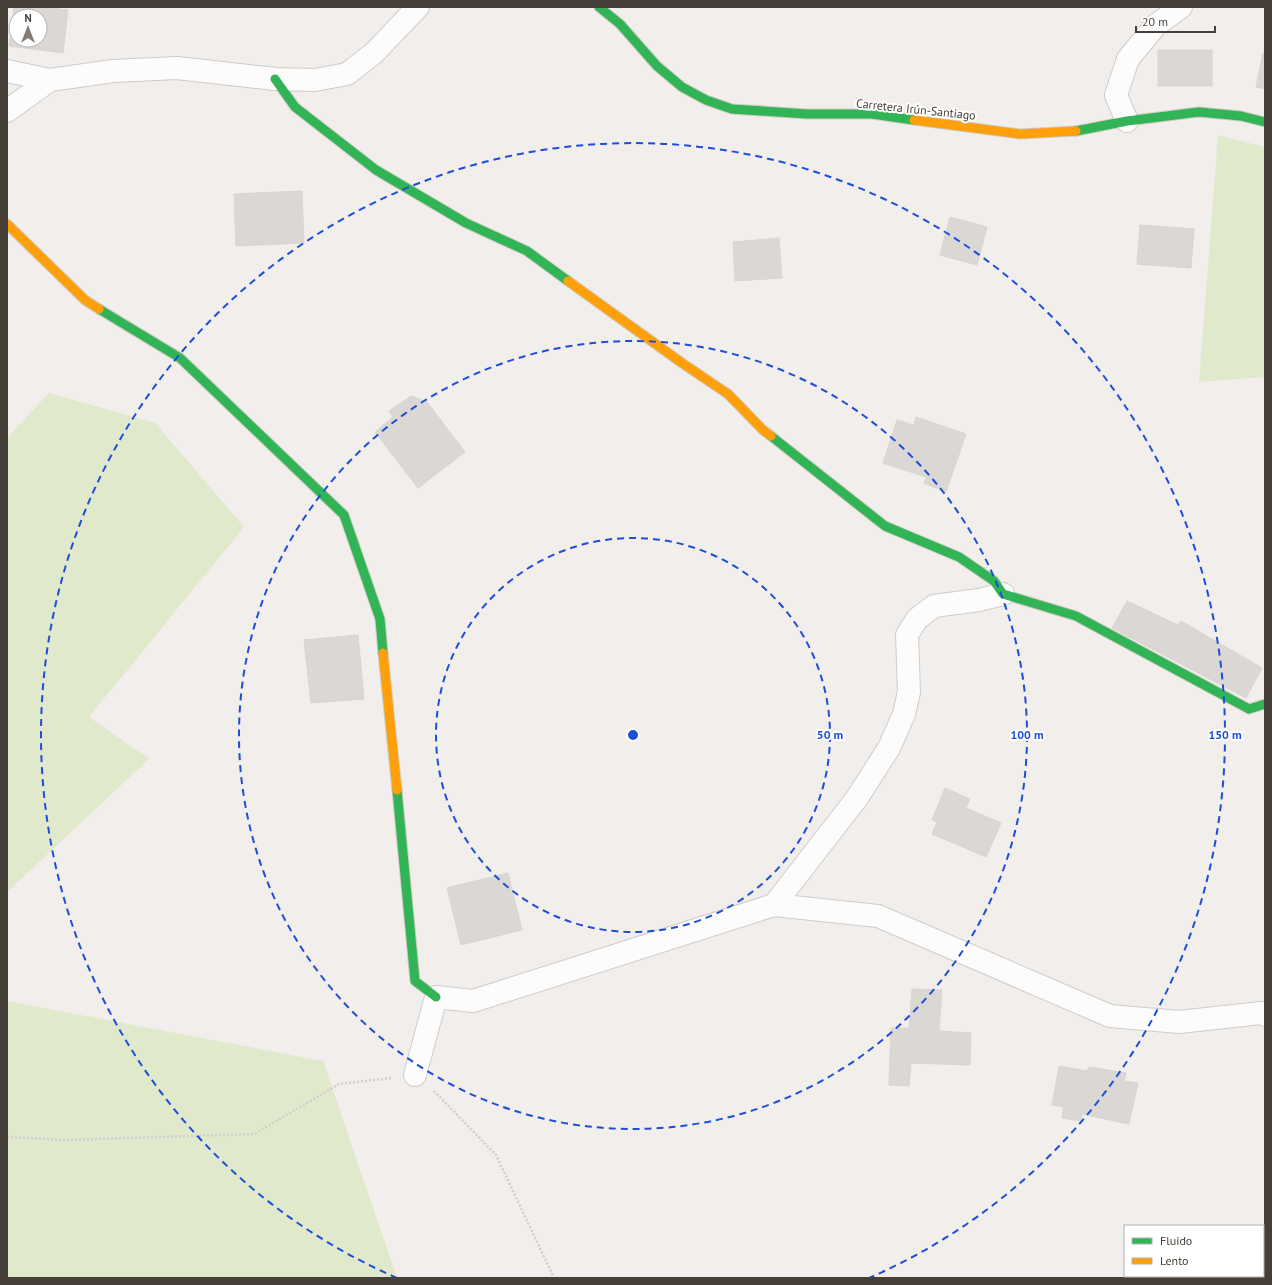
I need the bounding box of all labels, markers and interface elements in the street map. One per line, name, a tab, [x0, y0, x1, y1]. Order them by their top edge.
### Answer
north arrow	[8, 8, 48, 48]
scale bar	[1136, 8, 1215, 34]
text: N	[24, 11, 32, 25]
text: 20 m	[1142, 14, 1168, 29]
street label: Carretera Irún-Santiago	[856, 95, 976, 123]
text: 50 m	[817, 727, 843, 742]
text: 100 m	[1010, 727, 1044, 742]
text: 150 m	[1208, 727, 1242, 742]
centre of rings	[626, 728, 640, 742]
legend	[1124, 1225, 1264, 1277]
text: Fluido	[1160, 1233, 1192, 1248]
text: Lento	[1160, 1253, 1189, 1268]

